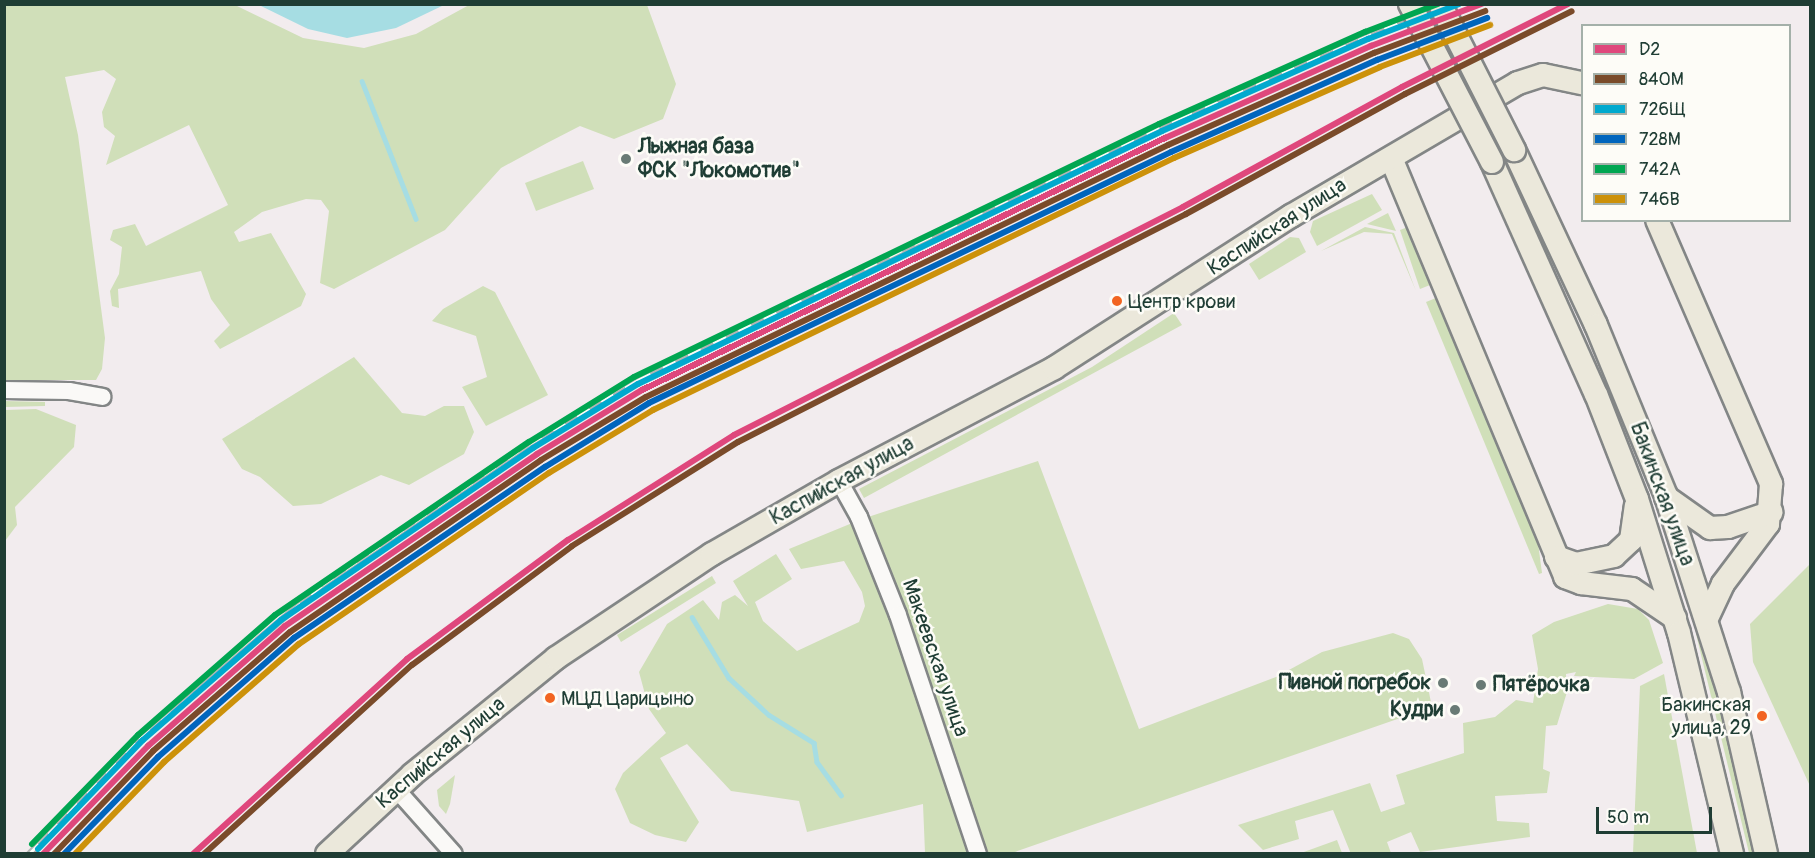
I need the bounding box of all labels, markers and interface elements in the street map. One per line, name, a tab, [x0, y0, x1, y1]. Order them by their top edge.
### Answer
legend	[1581, 24, 1791, 222]
text: D2	[1639, 38, 1660, 61]
text: 840М	[1639, 68, 1684, 91]
text: 726Щ	[1639, 98, 1685, 121]
text: 728М	[1639, 128, 1681, 151]
place label: Лыжная база ФСК "Локомотив"	[638, 134, 800, 184]
marker: Лыжная база ФСК "Локомотив"	[619, 152, 633, 166]
text: 742А	[1639, 158, 1681, 181]
street label: Каспийская улица	[1203, 173, 1351, 281]
text: 746В	[1639, 188, 1680, 211]
place label: Центр крови	[1128, 289, 1235, 313]
marker: Центр крови	[1111, 295, 1123, 307]
street label: Бакинская улица	[1624, 419, 1700, 569]
street label: Каспийская улица	[766, 431, 918, 531]
street label: Макеевская улица	[896, 576, 974, 740]
place label: Пивной погребок	[1279, 670, 1431, 696]
place label: Пятёрочка	[1493, 672, 1590, 698]
marker: Пивной погребок	[1436, 676, 1450, 690]
marker: Пятёрочка	[1474, 678, 1488, 692]
place label: МЦД Царицыно	[561, 686, 694, 710]
street label: Каспийская улица	[371, 692, 511, 814]
marker: МЦД Царицыно	[544, 692, 556, 704]
place label: Бакинская улица, 29	[1661, 692, 1751, 739]
place label: Кудри	[1390, 697, 1443, 723]
marker: Кудри	[1448, 703, 1462, 717]
marker: Бакинская улица, 29	[1756, 710, 1768, 722]
scale bar	[1599, 795, 1714, 833]
text: 50 m	[1607, 806, 1649, 829]

